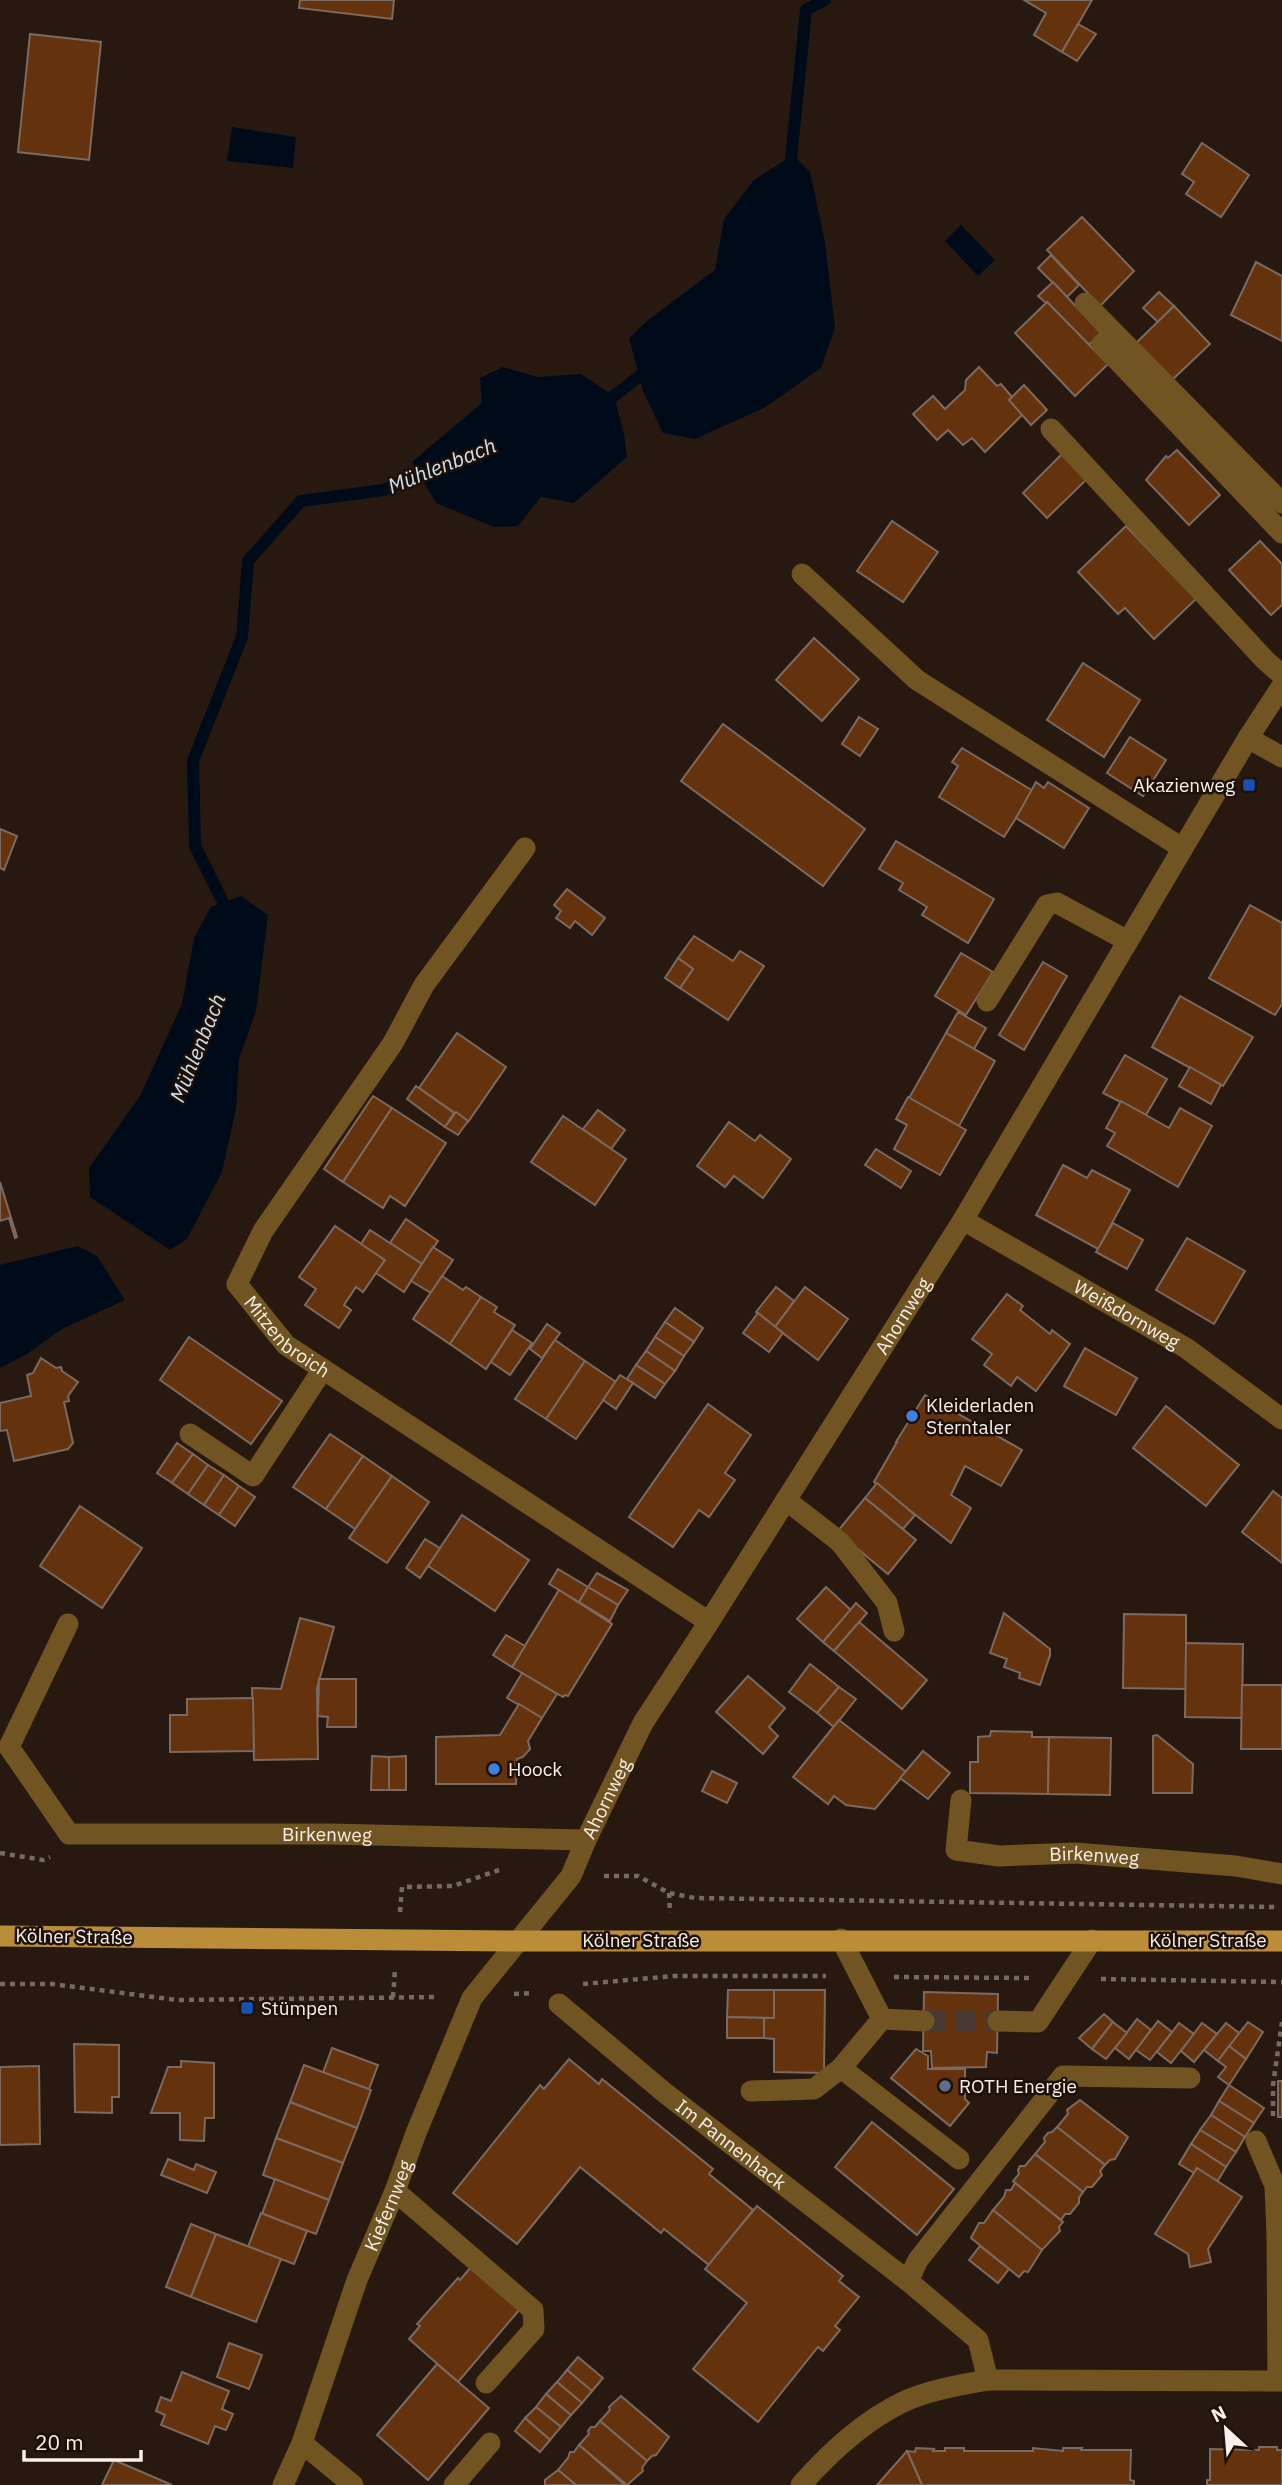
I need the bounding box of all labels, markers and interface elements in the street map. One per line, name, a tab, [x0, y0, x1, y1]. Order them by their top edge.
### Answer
water label: Mühlenbach	[383, 431, 500, 500]
place label: Akazienweg	[1133, 773, 1235, 797]
marker: Akazienweg	[1241, 777, 1257, 793]
water label: Mühlenbach	[163, 989, 232, 1106]
street label: Ahornweg	[869, 1273, 936, 1359]
street label: Weißdornweg	[1070, 1274, 1184, 1354]
street label: Mitzenbroich	[239, 1291, 335, 1383]
place label: Kleiderladen Sterntaler	[926, 1393, 1034, 1439]
marker: Kleiderladen Sterntaler	[904, 1408, 920, 1424]
street label: Ahornweg	[577, 1754, 636, 1843]
place label: Hoock	[508, 1757, 562, 1781]
marker: Hoock	[486, 1761, 502, 1777]
street label: Birkenweg	[282, 1822, 372, 1847]
street label: Birkenweg	[1049, 1841, 1140, 1870]
street label: Kölner Straße	[15, 1923, 133, 1949]
street label: Kölner Straße	[582, 1928, 700, 1952]
street label: Kölner Straße	[1149, 1928, 1267, 1952]
place label: Stümpen	[261, 1996, 338, 2020]
marker: Stümpen	[239, 2000, 255, 2016]
place label: ROTH Energie	[959, 2074, 1077, 2098]
marker: ROTH Energie	[937, 2078, 953, 2094]
street label: Im Pannenhack	[671, 2094, 791, 2194]
street label: Kiefernweg	[359, 2157, 417, 2255]
north arrow	[1191, 2394, 1261, 2464]
text: N	[1207, 2400, 1230, 2428]
scale bar	[24, 2418, 142, 2462]
text: 20 m	[35, 2428, 84, 2456]

